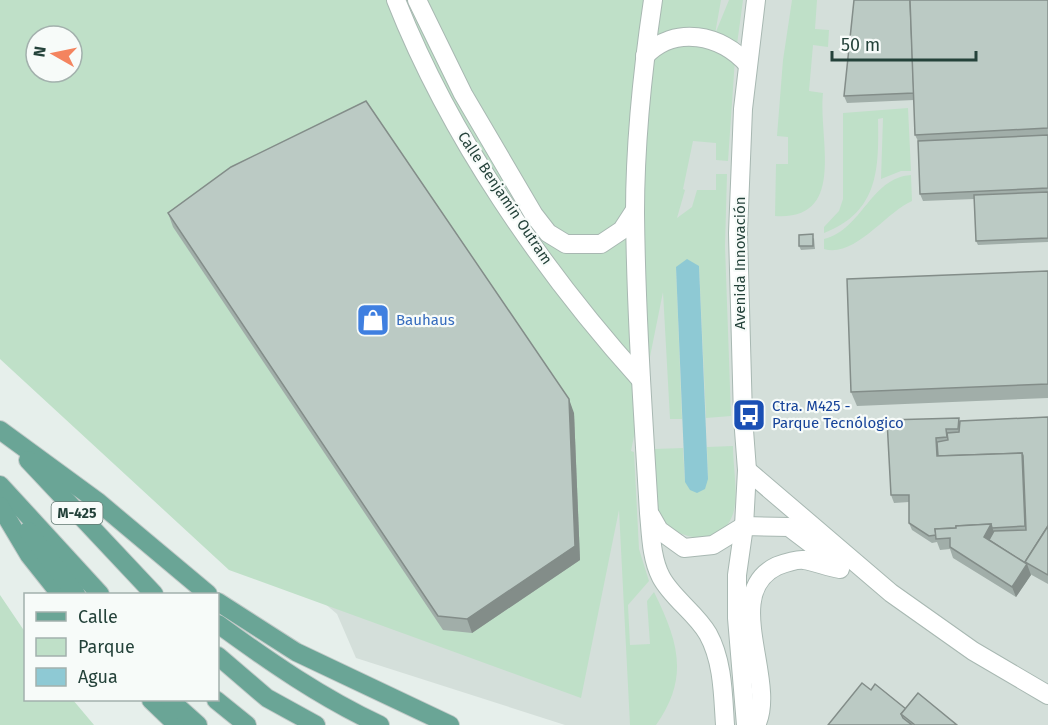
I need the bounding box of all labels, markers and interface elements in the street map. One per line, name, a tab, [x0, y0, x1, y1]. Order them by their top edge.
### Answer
north arrow	[24, 24, 84, 84]
scale bar	[832, 24, 976, 62]
text: 50 m	[841, 34, 880, 56]
text: N	[29, 45, 50, 58]
street label: Calle Benjamín Outram	[454, 128, 556, 268]
street label: Avenida Innovación	[731, 196, 749, 330]
shop icon: Bauhaus	[355, 302, 391, 338]
place label: Bauhaus	[396, 311, 455, 329]
bus stop icon: Ctra. M425 - Parque Tecnólogico	[731, 397, 767, 433]
place label: Ctra. M425 - Parque Tecnólogico	[772, 397, 904, 432]
road number: M-425	[52, 502, 103, 524]
legend	[24, 593, 219, 701]
text: Calle	[78, 606, 118, 628]
text: Parque	[78, 636, 135, 658]
text: Agua	[78, 666, 118, 688]

